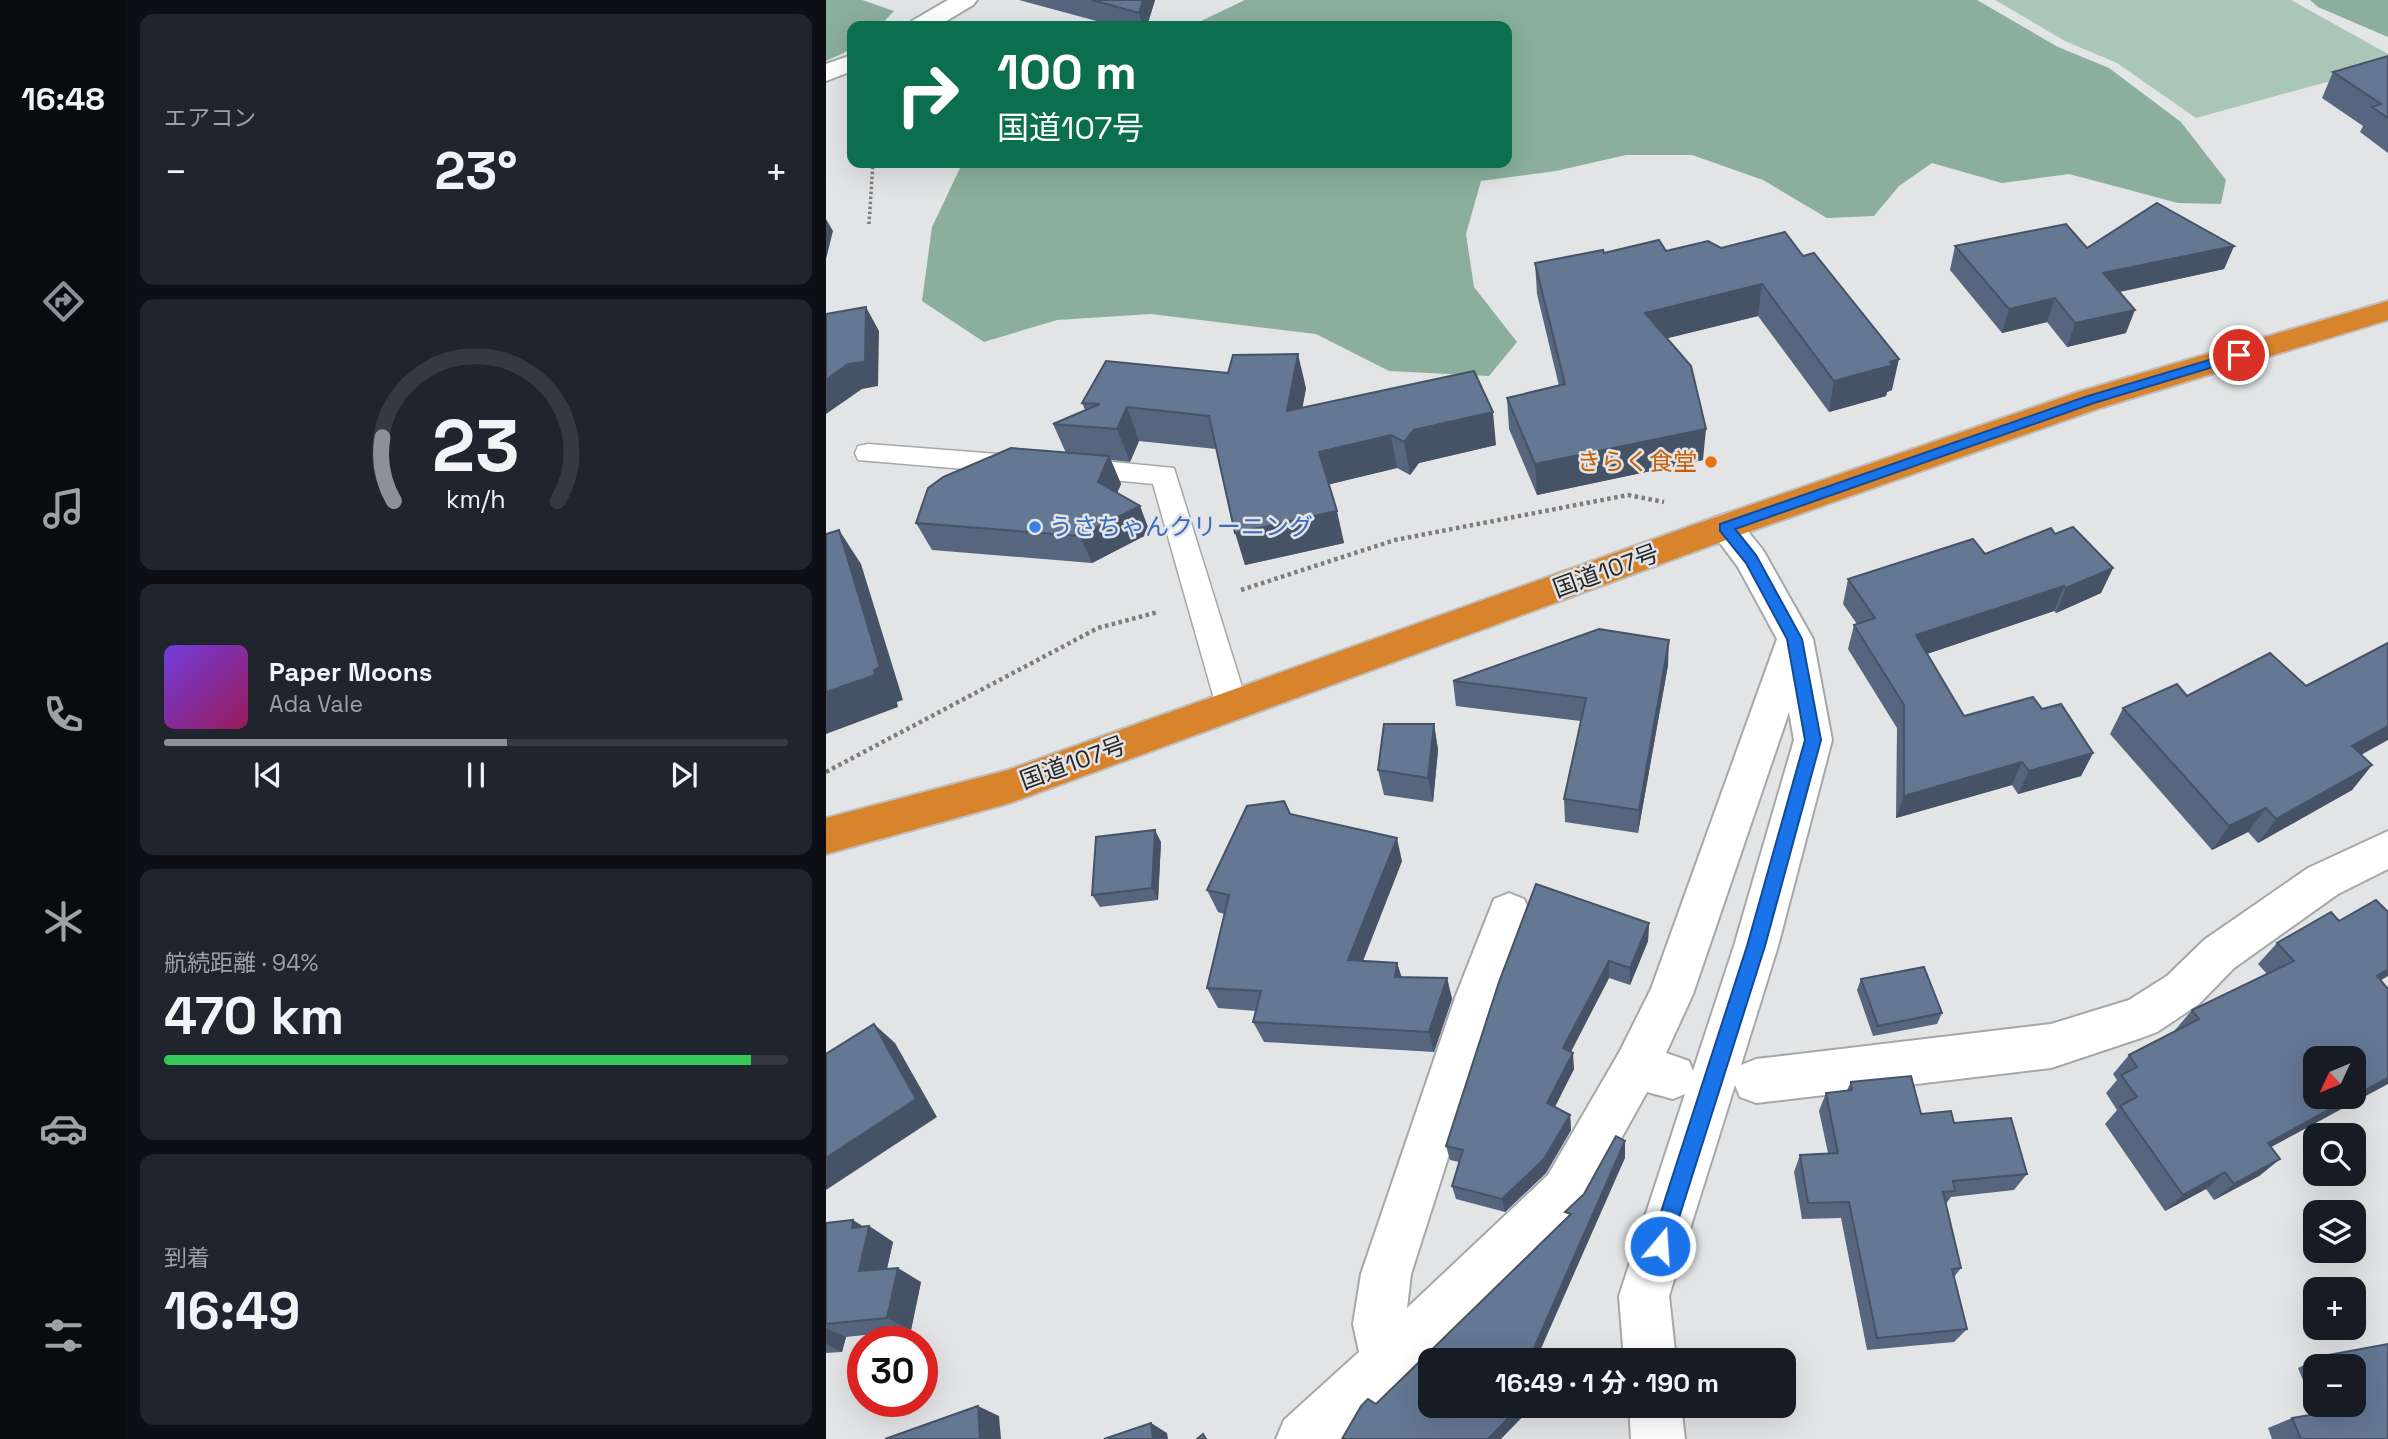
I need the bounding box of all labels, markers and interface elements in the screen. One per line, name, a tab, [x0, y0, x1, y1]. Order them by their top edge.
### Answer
text: 100 m	[997, 41, 1137, 103]
icon: right	[882, 49, 973, 140]
text: 16:48	[21, 79, 105, 119]
text: エアコン	[164, 103, 256, 133]
text: 国道107号	[997, 108, 1144, 148]
text: 23°	[435, 138, 518, 204]
text: −	[164, 148, 188, 196]
text: +	[764, 148, 788, 196]
icon: directions	[39, 277, 88, 326]
pin	[2209, 325, 2269, 385]
icon: arrive	[2220, 336, 2258, 374]
text: 23	[432, 399, 520, 492]
place label: きらく食堂	[1577, 446, 1697, 477]
marker: きらく食堂	[1703, 454, 1719, 470]
text: km/h	[446, 482, 506, 514]
icon: music	[39, 484, 88, 533]
place label: うさちゃんクリーニング	[1049, 511, 1313, 542]
marker: うさちゃんクリーニング	[1027, 519, 1043, 535]
street label: 国道107号	[1549, 537, 1663, 604]
text: Paper Moons	[269, 655, 432, 689]
text: Ada Vale	[269, 689, 363, 719]
icon: phone	[39, 690, 88, 739]
street label: 国道107号	[1016, 729, 1130, 796]
icon: previous	[249, 756, 287, 794]
icon: pause	[457, 756, 495, 794]
icon: next	[665, 756, 703, 794]
icon: climate	[39, 897, 88, 946]
text: 航続距離 · 94%	[164, 948, 318, 978]
text: 470 km	[164, 983, 344, 1049]
north arrow	[2303, 1046, 2366, 1110]
map controls	[2303, 1046, 2366, 1417]
icon: car	[39, 1104, 88, 1153]
button: search	[2303, 1123, 2366, 1186]
button: layers	[2303, 1200, 2366, 1263]
position arrow	[1623, 1209, 1697, 1283]
text: 到着	[164, 1243, 210, 1273]
button: +	[2303, 1277, 2366, 1340]
text: 16:49	[164, 1278, 300, 1344]
icon: filters	[39, 1311, 88, 1360]
speed limit sign: 30	[847, 1326, 938, 1417]
button: −	[2303, 1354, 2366, 1417]
text: 16:49 · 1 分 · 190 m	[1495, 1366, 1719, 1400]

